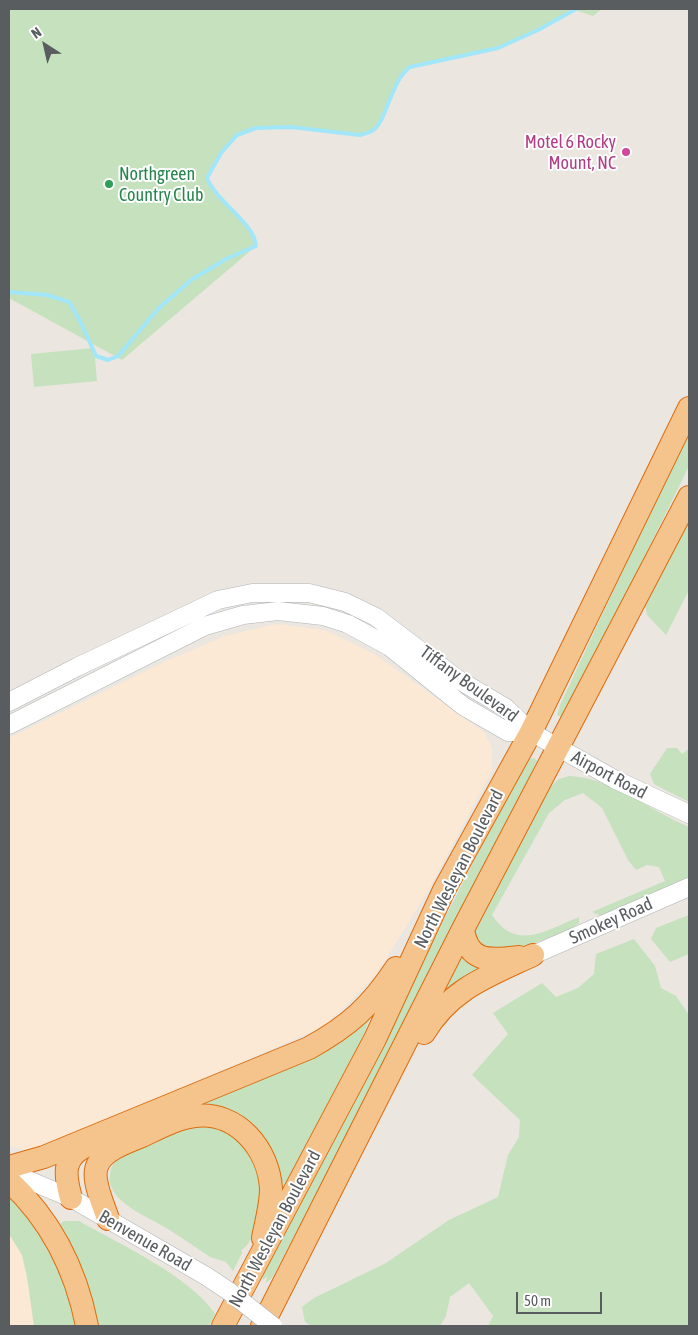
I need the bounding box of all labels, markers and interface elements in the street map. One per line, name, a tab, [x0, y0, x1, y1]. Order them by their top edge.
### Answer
north arrow	[20, 20, 70, 70]
text: N	[28, 24, 44, 42]
place label: Motel 6 Rocky Mount, NC	[525, 131, 616, 173]
marker: Motel 6 Rocky Mount, NC	[620, 146, 632, 158]
place label: Northgreen Country Club	[119, 163, 203, 205]
marker: Northgreen Country Club	[103, 178, 115, 190]
street label: Tiffany Boulevard	[416, 641, 522, 727]
street label: Airport Road	[568, 746, 650, 804]
street label: North Wesleyan Boulevard	[410, 786, 508, 952]
street label: Smokey Road	[566, 893, 656, 949]
street label: North Wesleyan Boulevard	[224, 1147, 326, 1311]
street label: Benvenue Road	[95, 1206, 195, 1276]
scale bar	[518, 1282, 604, 1314]
text: 50 m	[524, 1292, 551, 1309]

